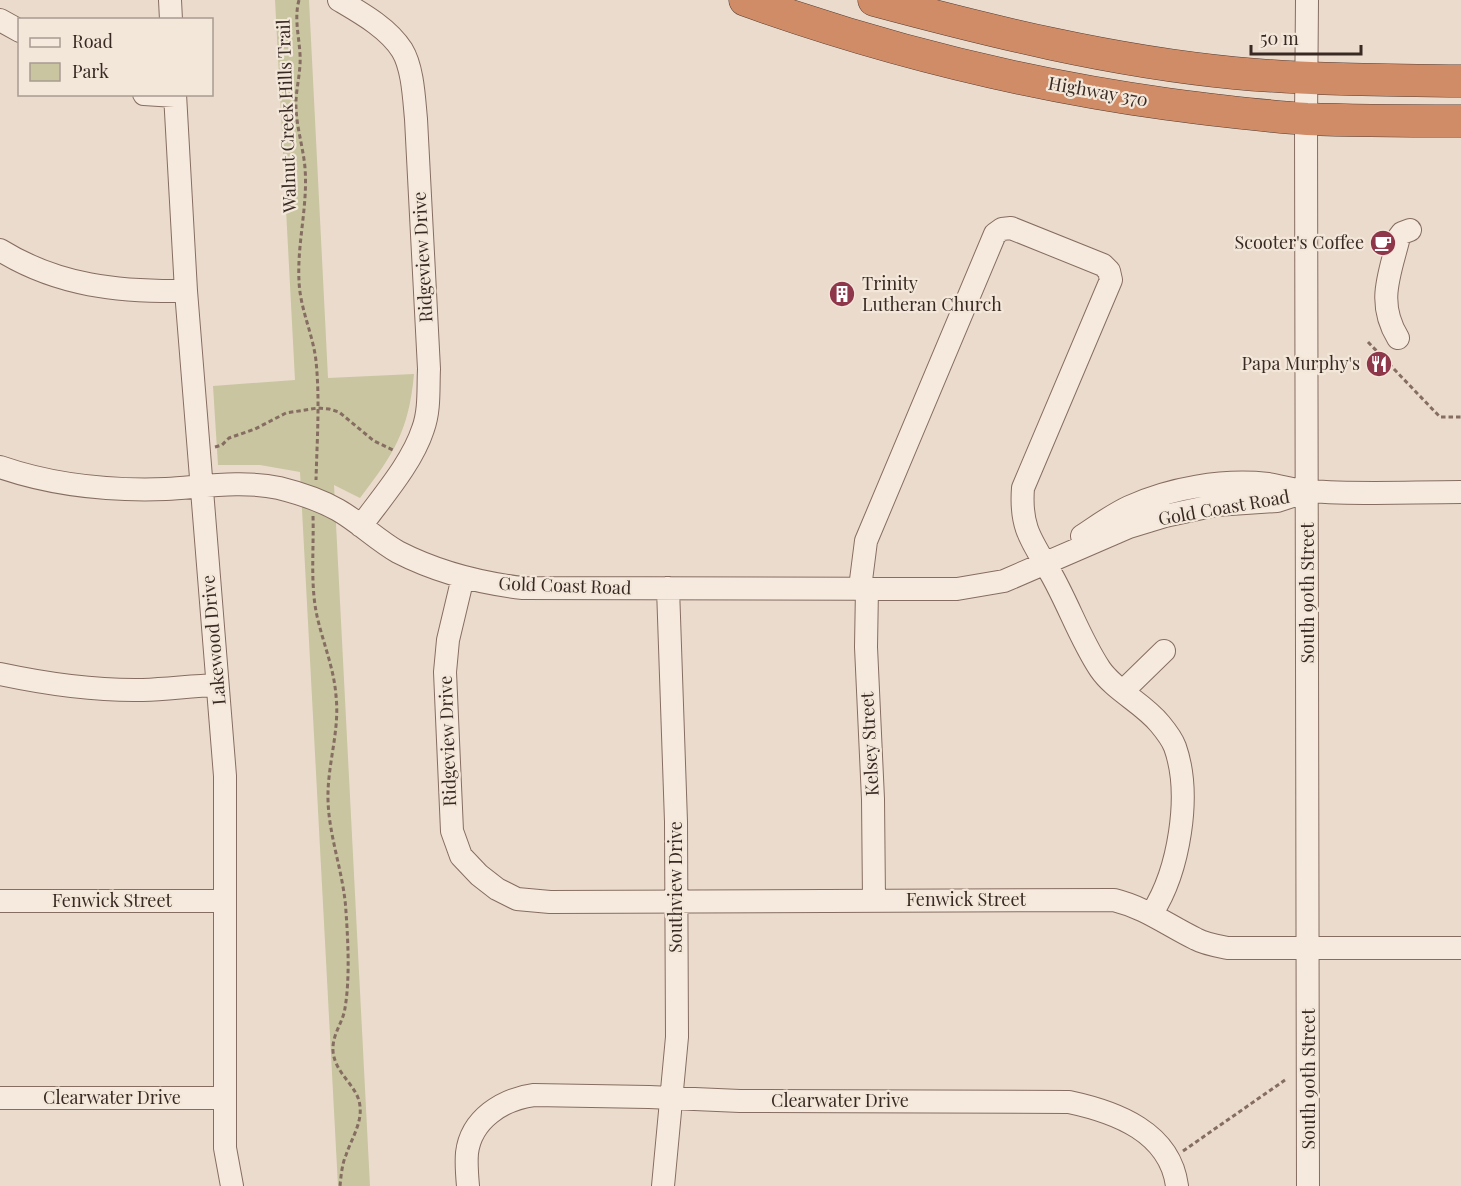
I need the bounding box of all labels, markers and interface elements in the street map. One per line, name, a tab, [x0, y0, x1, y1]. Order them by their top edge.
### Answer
legend	[18, 18, 213, 96]
scale bar	[1251, 18, 1360, 56]
street label: Walnut Creek Hills Trail	[271, 19, 301, 214]
text: 50 m	[1260, 26, 1299, 50]
text: Road	[72, 29, 113, 53]
text: Park	[72, 59, 109, 83]
street label: Highway 370	[1046, 70, 1150, 112]
street label: Ridgeview Drive	[407, 191, 437, 323]
cafe icon: Scooter's Coffee	[1368, 228, 1398, 258]
place label: Scooter's Coffee	[1234, 230, 1364, 254]
place label: Trinity Lutheran Church	[862, 271, 1002, 316]
building icon: Trinity Lutheran Church	[827, 279, 857, 309]
restaurant icon: Papa Murphy's	[1364, 349, 1394, 379]
place label: Papa Murphy's	[1242, 351, 1360, 375]
street label: Gold Coast Road	[1156, 484, 1292, 530]
street label: South 90th Street	[1295, 522, 1319, 664]
street label: Gold Coast Road	[498, 571, 632, 599]
street label: Lakewood Drive	[195, 574, 231, 706]
street label: Ridgeview Drive	[433, 675, 461, 807]
street label: Kelsey Street	[854, 691, 884, 797]
street label: Southview Drive	[663, 821, 687, 953]
street label: Fenwick Street	[906, 887, 1027, 911]
street label: Fenwick Street	[52, 888, 173, 912]
street label: South 90th Street	[1296, 1008, 1320, 1150]
street label: Clearwater Drive	[43, 1085, 181, 1109]
street label: Clearwater Drive	[771, 1088, 909, 1112]

